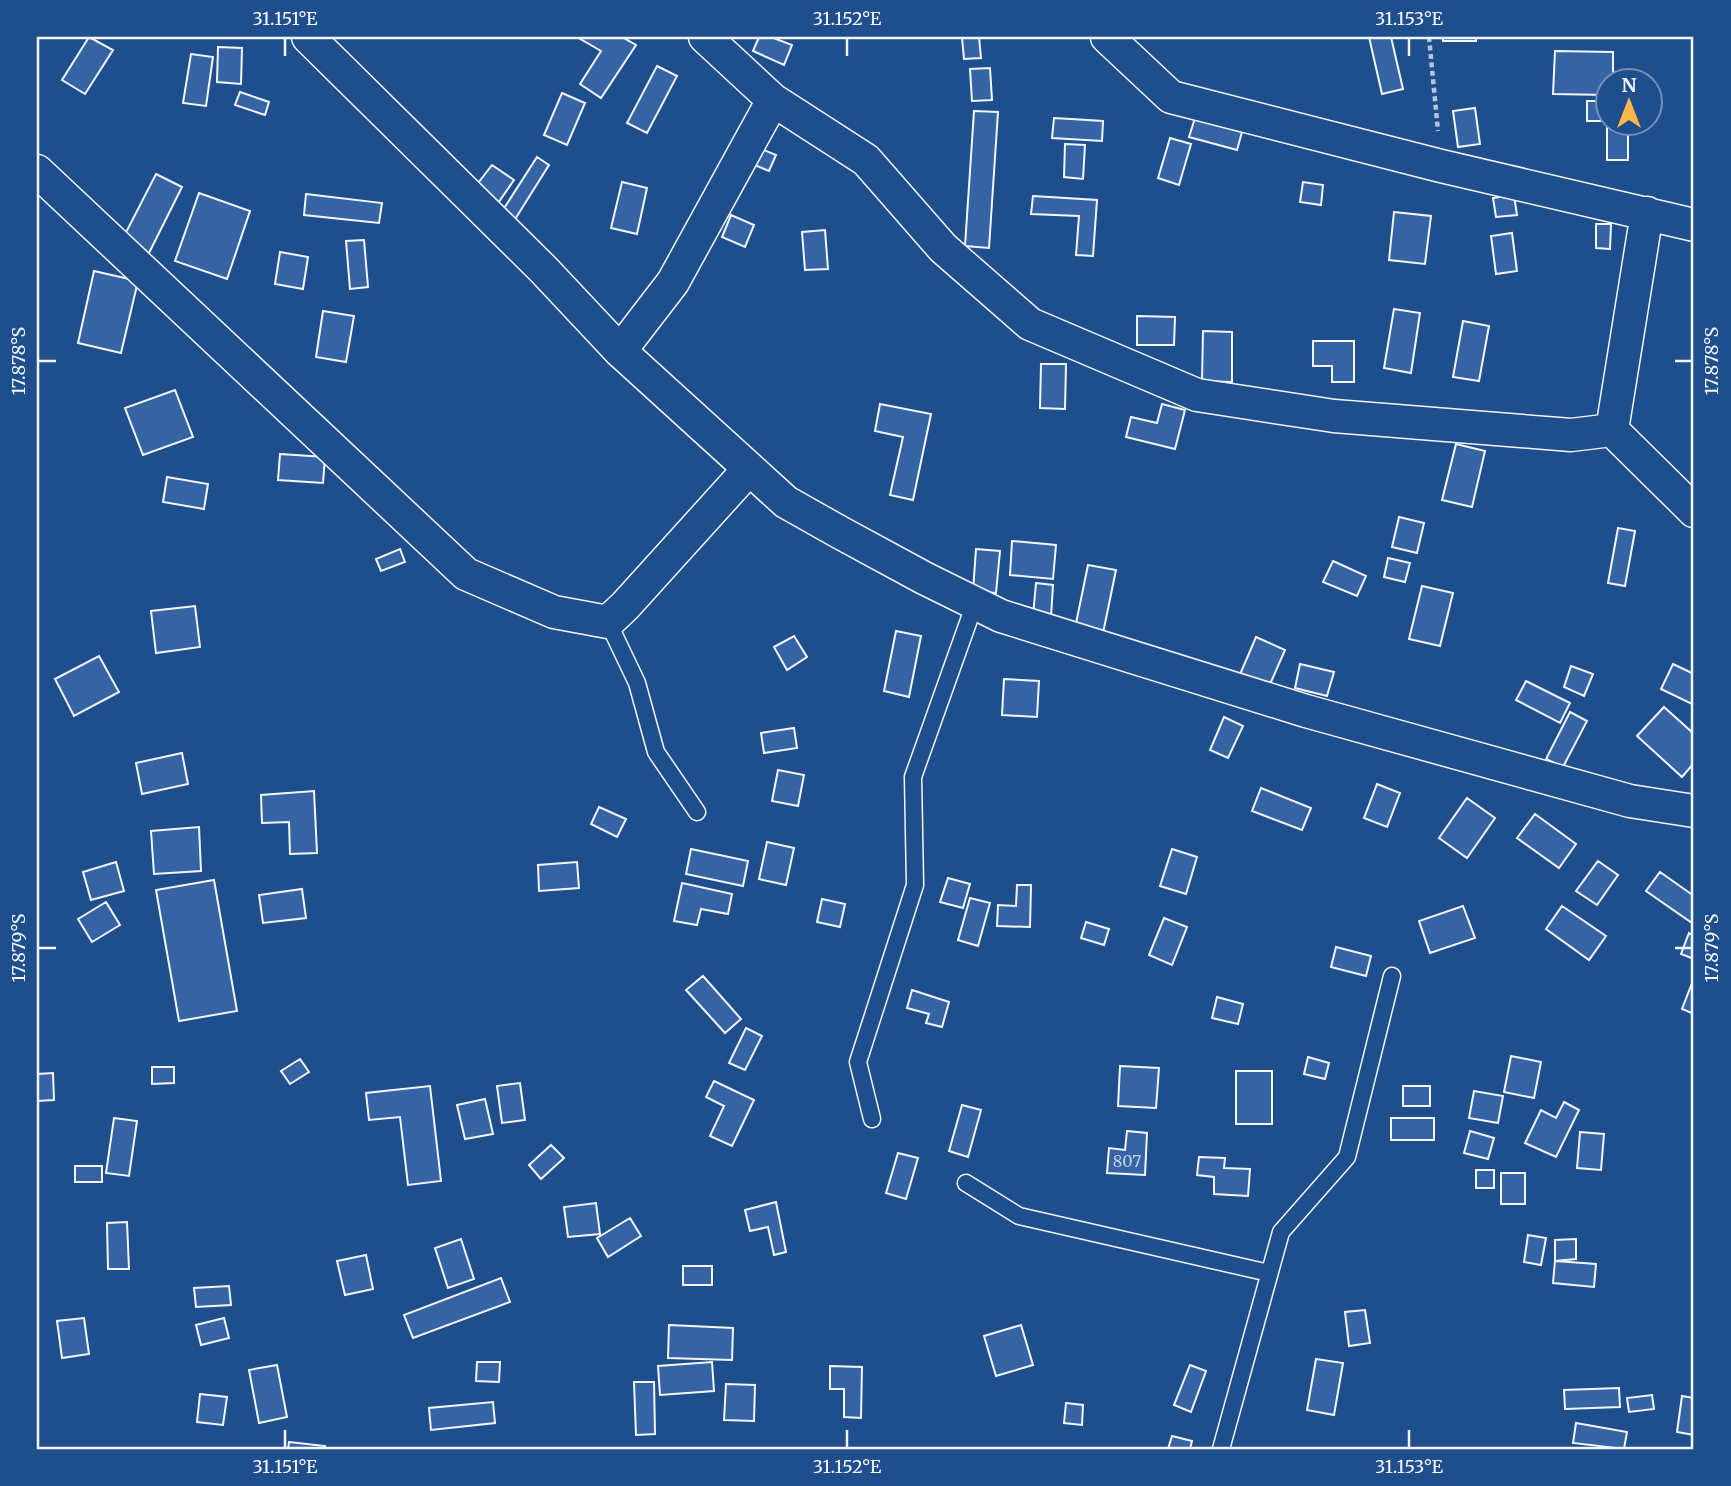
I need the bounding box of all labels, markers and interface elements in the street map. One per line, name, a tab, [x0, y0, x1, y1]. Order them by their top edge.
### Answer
text: 31.151°E	[253, 7, 318, 30]
text: 31.152°E	[813, 7, 882, 30]
text: 31.153°E	[1375, 7, 1443, 30]
north arrow	[1594, 66, 1664, 136]
text: N	[1621, 73, 1637, 97]
text: 17.878°S	[7, 326, 30, 395]
text: 17.878°S	[1700, 326, 1723, 395]
text: 17.879°S	[7, 913, 30, 983]
text: 17.879°S	[1700, 913, 1723, 983]
house number: 807	[1113, 1151, 1141, 1171]
text: 31.151°E	[253, 1455, 318, 1478]
text: 31.152°E	[813, 1455, 882, 1478]
text: 31.153°E	[1375, 1455, 1443, 1478]

